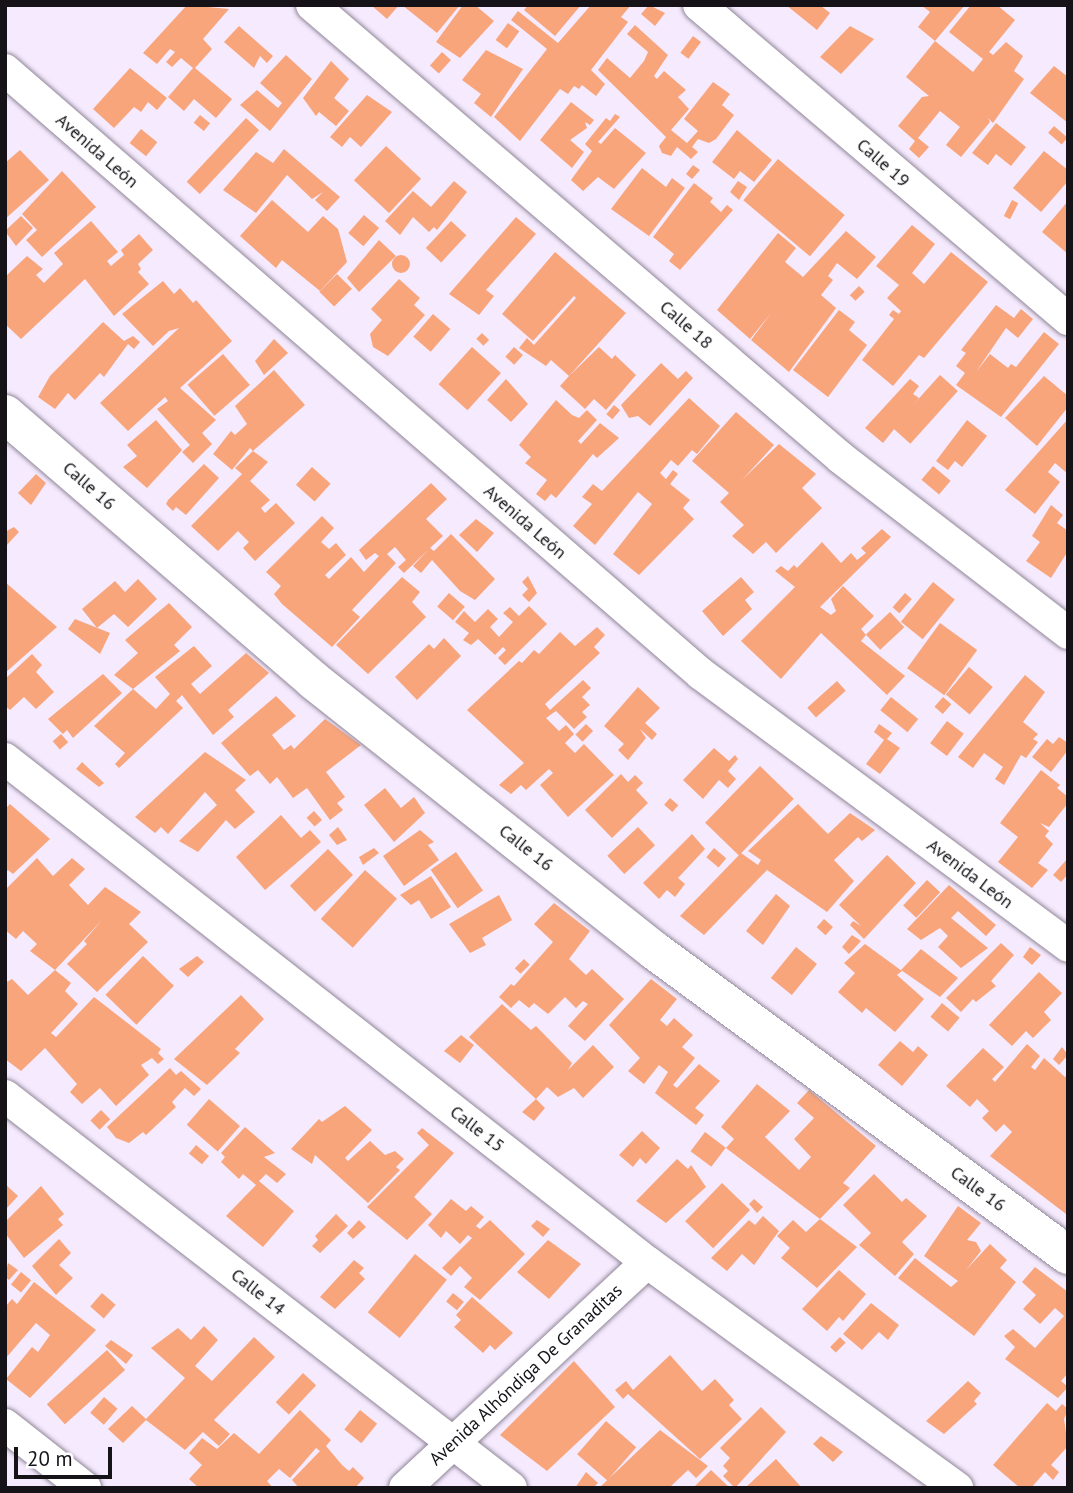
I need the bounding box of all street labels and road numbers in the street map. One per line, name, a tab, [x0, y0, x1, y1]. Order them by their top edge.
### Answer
street label: Avenida León	[51, 109, 143, 193]
street label: Calle 19	[852, 134, 914, 192]
street label: Calle 18	[655, 296, 717, 354]
street label: Calle 16	[58, 457, 120, 515]
street label: Avenida León	[479, 480, 571, 564]
street label: Calle 16	[495, 820, 557, 876]
street label: Avenida León	[923, 835, 1017, 913]
street label: Calle 15	[446, 1101, 508, 1157]
street label: Calle 16	[946, 1162, 1010, 1216]
street label: Calle 14	[227, 1264, 289, 1320]
street label: Avenida Alhóndiga De Granaditas	[425, 1280, 627, 1470]

